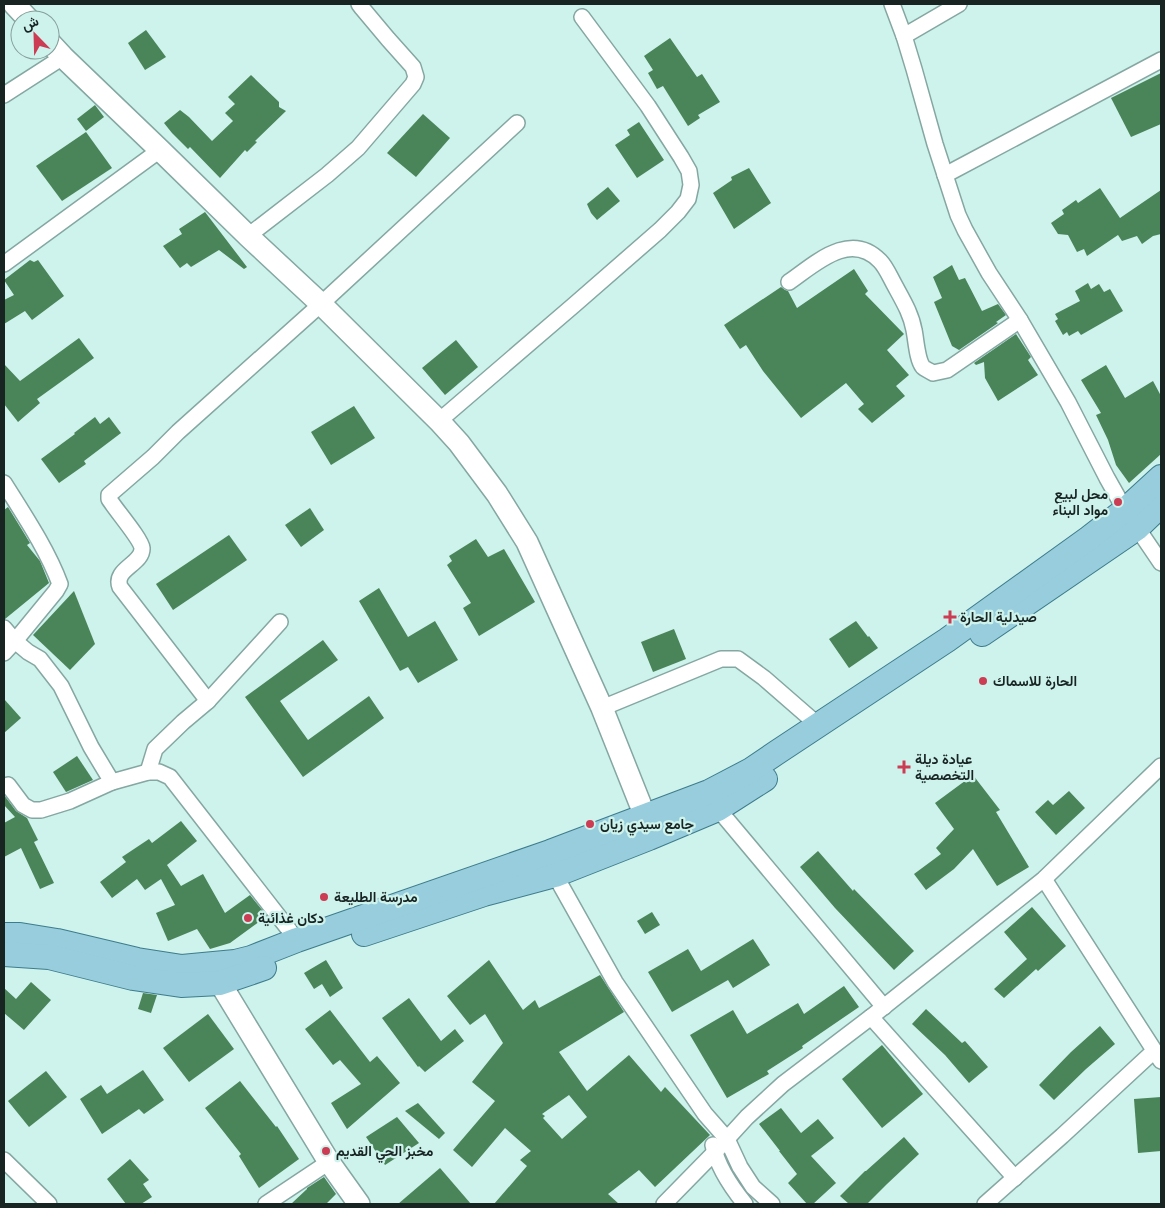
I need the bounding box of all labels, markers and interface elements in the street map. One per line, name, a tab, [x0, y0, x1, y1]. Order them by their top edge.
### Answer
north arrow	[10, 10, 60, 60]
text: ش	[18, 10, 41, 35]
place label: محل لبيع مواد البناء	[1053, 484, 1108, 519]
marker: محل لبيع مواد البناء	[1112, 496, 1124, 508]
place label: صيدلية الحارة	[960, 607, 1037, 626]
marker: صيدلية الحارة	[944, 611, 956, 623]
place label: الحارة للاسماك	[993, 671, 1077, 690]
marker: الحارة للاسماك	[977, 675, 989, 687]
place label: عيادة ديلة التخصصية	[915, 749, 974, 784]
marker: عيادة ديلة التخصصية	[897, 760, 911, 774]
place label: جامع سيدي زيان	[600, 814, 694, 836]
marker: جامع سيدي زيان	[584, 818, 596, 830]
place label: مدرسة الطليعة	[334, 887, 418, 906]
marker: مدرسة الطليعة	[318, 891, 330, 903]
place label: دكان غذائية	[258, 908, 324, 927]
marker: دكان غذائية	[242, 912, 254, 924]
place label: مخبز الحي القديم	[336, 1141, 434, 1163]
marker: مخبز الحي القديم	[320, 1145, 332, 1157]

